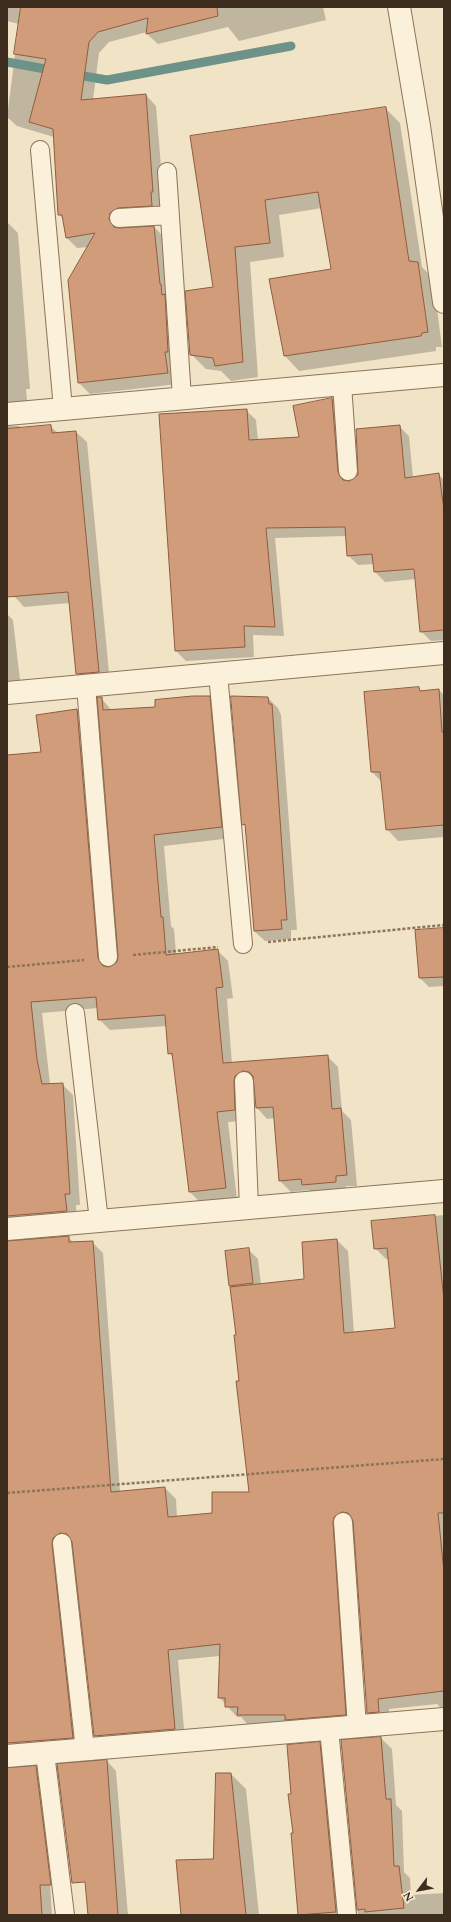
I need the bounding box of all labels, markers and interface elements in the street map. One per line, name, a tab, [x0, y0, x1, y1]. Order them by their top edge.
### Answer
north arrow	[399, 1870, 439, 1910]
text: N	[399, 1888, 418, 1905]

